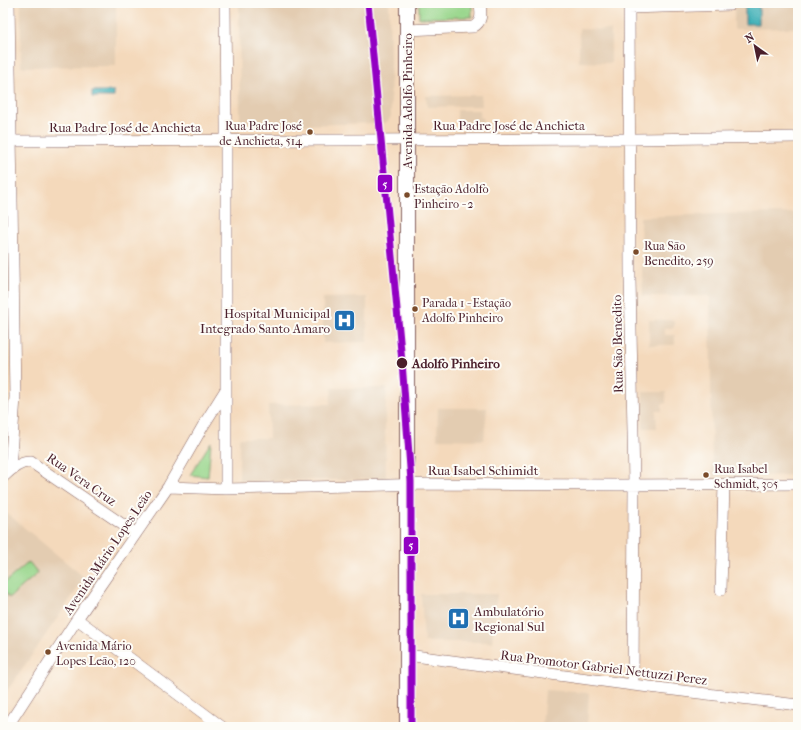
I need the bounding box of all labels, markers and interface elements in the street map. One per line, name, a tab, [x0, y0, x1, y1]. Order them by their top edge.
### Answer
north arrow	[735, 26, 775, 66]
text: N	[743, 30, 757, 46]
street label: Avenida Adolfo Pinheiro	[400, 33, 415, 170]
street label: Rua Padre José de Anchieta	[433, 118, 586, 133]
place label: Rua Padre José de Anchieta, 514	[219, 119, 303, 148]
street label: Rua Padre José de Anchieta	[49, 120, 202, 135]
marker: Rua Padre José de Anchieta, 514	[305, 127, 315, 137]
line badge: 5	[377, 174, 393, 193]
text: 5	[383, 178, 388, 191]
place label: Estação Adolfo Pinheiro - 2	[414, 182, 489, 211]
marker: Estação Adolfo Pinheiro - 2	[402, 190, 412, 200]
place label: Rua São Benedito, 259	[644, 239, 714, 268]
marker: Rua São Benedito, 259	[631, 247, 641, 257]
street label: Rua São Benedito	[609, 294, 626, 393]
place label: Parada 1 - Estação Adolfo Pinheiro	[421, 296, 511, 325]
marker: Parada 1 - Estação Adolfo Pinheiro	[410, 304, 420, 314]
place label: Hospital Municipal Integrado Santo Amaro	[200, 306, 330, 336]
hospital icon: Hospital Municipal Integrado Santo Amaro	[332, 307, 358, 333]
marker: Adolfo Pinheiro	[395, 356, 409, 370]
place label: Adolfo Pinheiro	[411, 356, 500, 371]
street label: Rua Vera Cruz	[44, 450, 119, 509]
place label: Rua Isabel Schmidt, 305	[714, 462, 778, 491]
street label: Rua Isabel Schimidt	[428, 463, 539, 478]
marker: Rua Isabel Schmidt, 305	[701, 470, 711, 480]
street label: Avenida Mário Lopes Leão	[60, 487, 155, 618]
line badge: 5	[403, 536, 419, 555]
text: 5	[409, 539, 414, 552]
place label: Ambulatório Regional Sul	[473, 604, 545, 634]
hospital icon: Ambulatório Regional Sul	[445, 605, 471, 631]
place label: Avenida Mário Lopes Leão, 120	[55, 639, 136, 668]
marker: Avenida Mário Lopes Leão, 120	[43, 647, 53, 657]
street label: Rua Promotor Gabriel Nettuzzi Perez	[500, 647, 708, 688]

